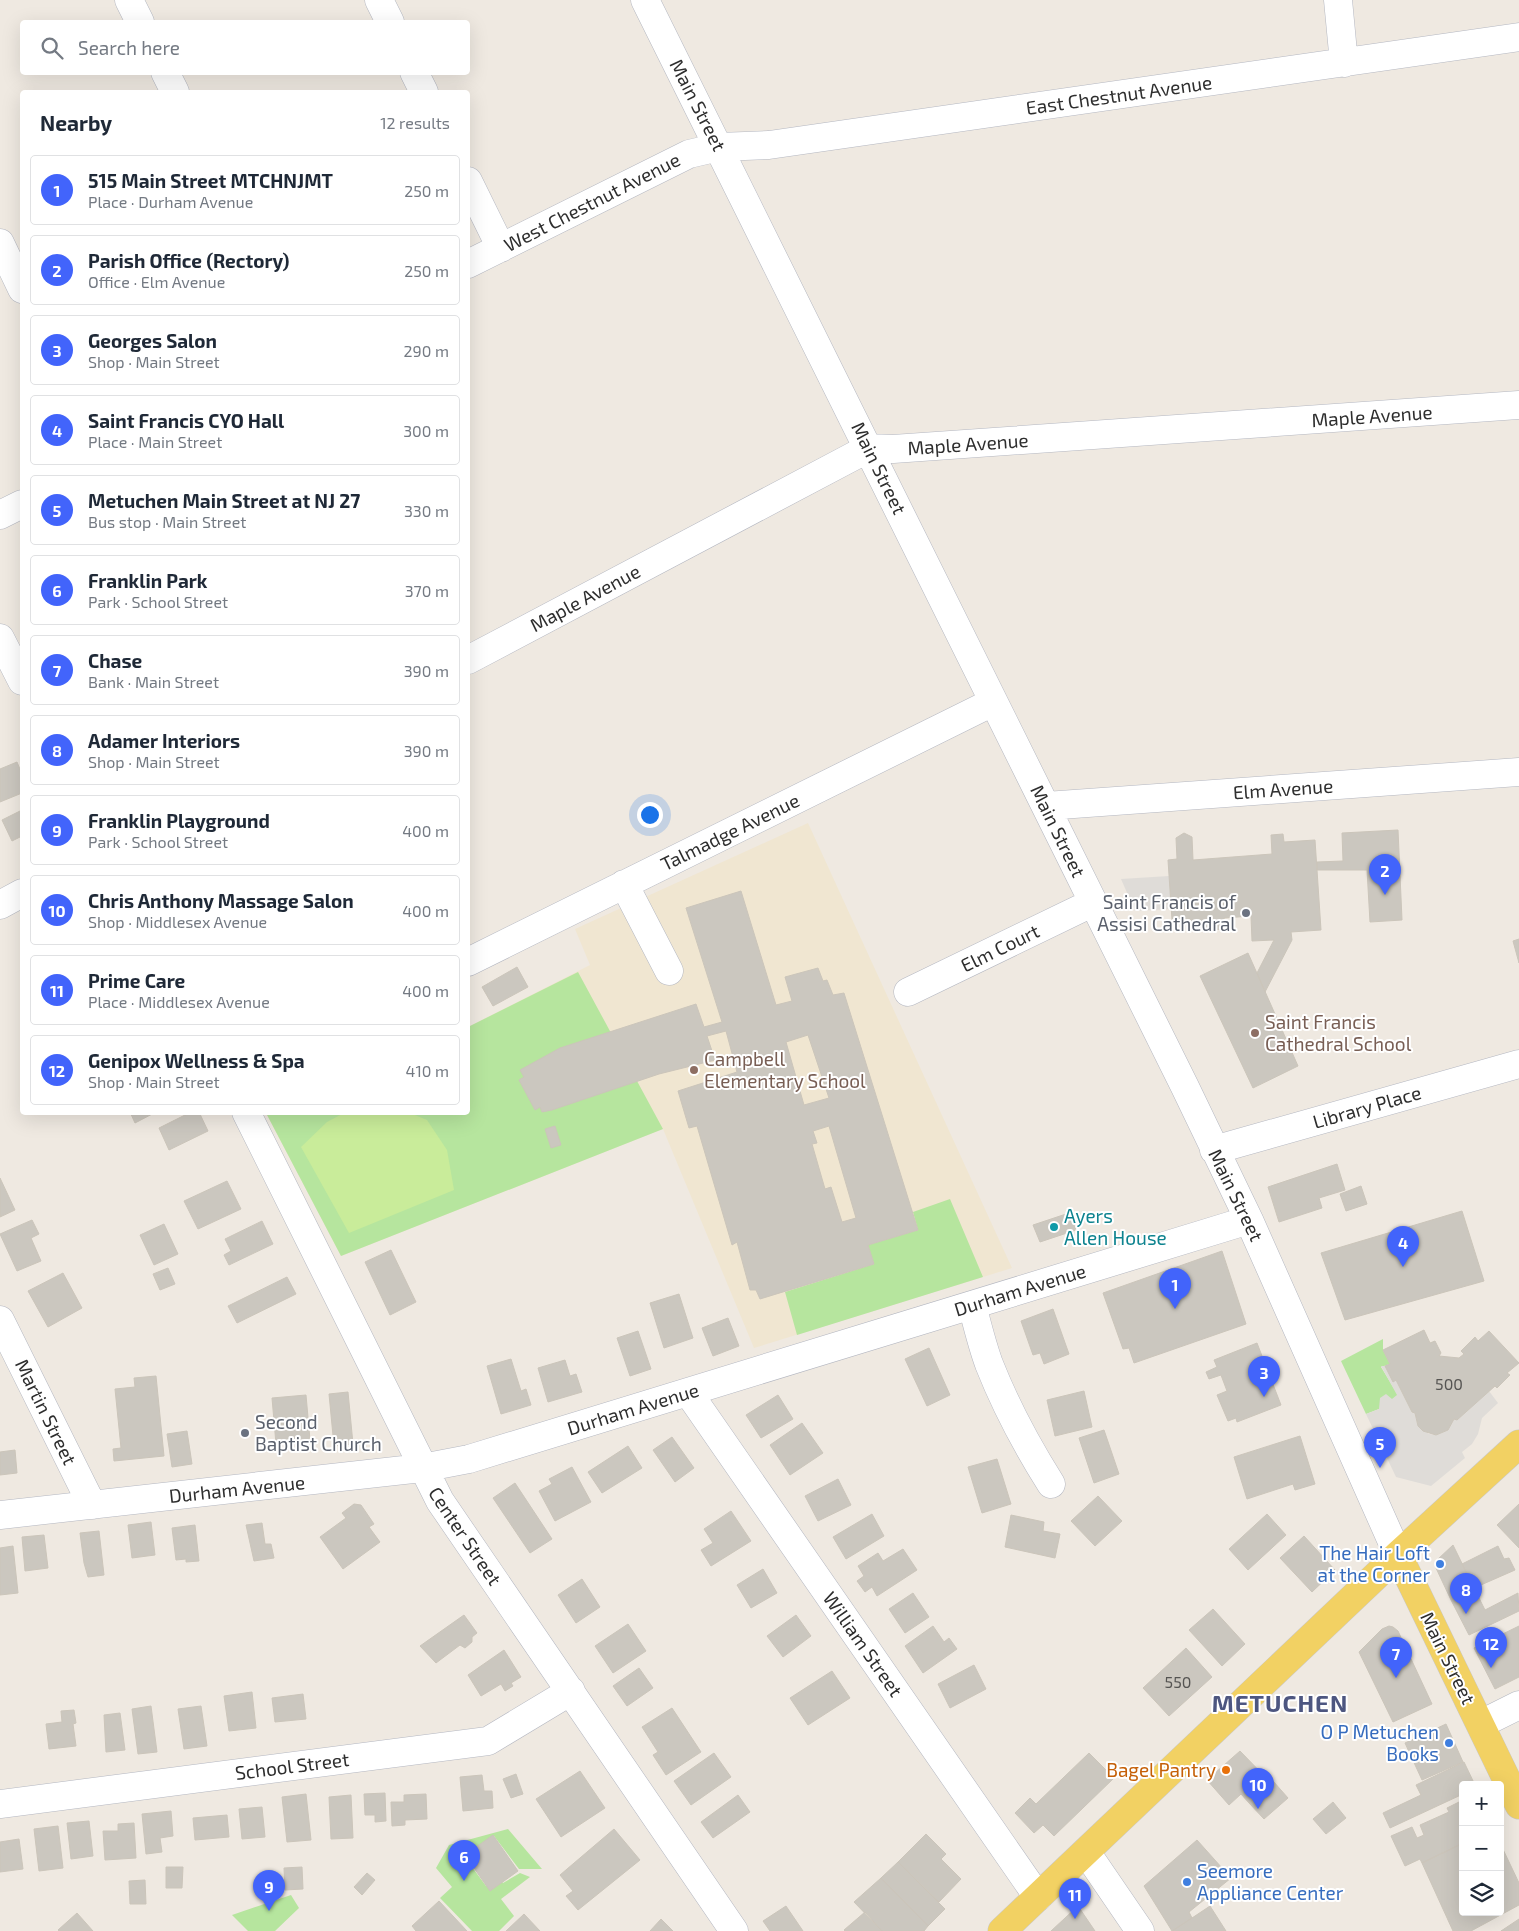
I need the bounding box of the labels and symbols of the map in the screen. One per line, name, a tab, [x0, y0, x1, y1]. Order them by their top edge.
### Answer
street label: Main Street	[666, 55, 731, 154]
street label: East Chestnut Avenue	[1024, 70, 1213, 119]
street label: West Chestnut Avenue	[500, 147, 684, 256]
street label: Maple Avenue	[1311, 400, 1433, 431]
street label: Main Street	[847, 418, 912, 518]
street label: Maple Avenue	[907, 428, 1029, 459]
street label: Maple Avenue	[526, 559, 644, 636]
street label: Elm Avenue	[1232, 774, 1334, 803]
street label: Main Street	[1026, 781, 1091, 881]
street label: Talmadge Avenue	[657, 788, 803, 875]
your location	[637, 802, 663, 828]
pin: 2	[1369, 854, 1401, 895]
place label: Saint Francis of Assisi Cathedral	[1097, 890, 1237, 935]
marker: Saint Francis of Assisi Cathedral	[1240, 907, 1252, 919]
street label: Elm Court	[957, 919, 1043, 976]
place label: Saint Francis Cathedral School	[1265, 1010, 1412, 1055]
marker: Saint Francis Cathedral School	[1249, 1027, 1261, 1039]
place label: Campbell Elementary School	[704, 1047, 866, 1092]
marker: Campbell Elementary School	[688, 1064, 700, 1076]
street label: Library Place	[1310, 1080, 1424, 1133]
street label: Main Street	[1204, 1145, 1269, 1245]
place label: Ayers Allen House	[1064, 1204, 1167, 1249]
marker: Ayers Allen House	[1048, 1221, 1060, 1233]
pin: 4	[1387, 1226, 1419, 1267]
street label: Durham Avenue	[951, 1259, 1089, 1320]
pin: 1	[1159, 1268, 1191, 1309]
street label: Martin Street	[11, 1355, 82, 1468]
pin: 3	[1248, 1356, 1280, 1397]
house number: 500	[1435, 1374, 1463, 1393]
street label: Durham Avenue	[564, 1378, 702, 1439]
place label: Second Baptist Church	[255, 1410, 382, 1455]
marker: Second Baptist Church	[239, 1427, 251, 1439]
pin: 5	[1364, 1427, 1396, 1468]
street label: Durham Avenue	[168, 1470, 306, 1507]
street label: Center Street	[424, 1482, 507, 1589]
place label: The Hair Loft at the Corner	[1318, 1541, 1430, 1586]
marker: The Hair Loft at the Corner	[1434, 1558, 1446, 1570]
pin: 8	[1450, 1573, 1482, 1614]
street label: William Street	[819, 1587, 908, 1701]
street label: Main Street	[1416, 1608, 1481, 1708]
pin: 12	[1475, 1627, 1507, 1668]
pin: 7	[1380, 1637, 1412, 1678]
house number: 550	[1165, 1672, 1191, 1691]
district label: METUCHEN	[1212, 1688, 1348, 1717]
place label: O P Metuchen Books	[1320, 1720, 1439, 1765]
marker: O P Metuchen Books	[1443, 1737, 1455, 1749]
street label: School Street	[234, 1747, 350, 1784]
place label: Bagel Pantry	[1106, 1758, 1216, 1781]
marker: Bagel Pantry	[1220, 1764, 1232, 1776]
pin: 10	[1242, 1768, 1274, 1809]
pin: 6	[448, 1840, 480, 1881]
place label: Seemore Appliance Center	[1197, 1859, 1344, 1904]
pin: 9	[253, 1870, 285, 1911]
marker: Seemore Appliance Center	[1181, 1876, 1193, 1888]
pin: 11	[1059, 1878, 1091, 1919]

